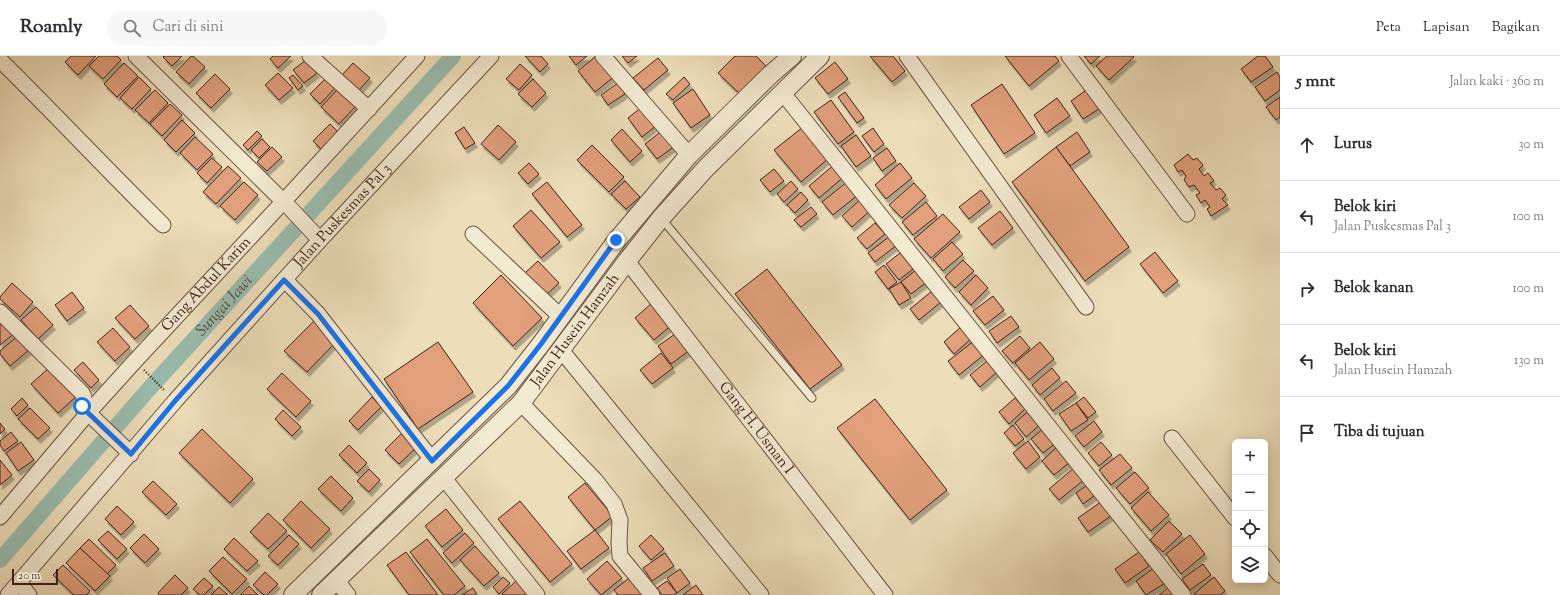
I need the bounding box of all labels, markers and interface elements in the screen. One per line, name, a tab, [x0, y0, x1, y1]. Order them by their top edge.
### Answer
search box	[107, 10, 387, 46]
text: Roamly	[20, 14, 83, 41]
icon: search	[121, 17, 143, 39]
text: Cari di sini	[153, 17, 223, 38]
text: Peta	[1376, 18, 1401, 38]
text: Lapisan	[1423, 18, 1470, 38]
text: Bagikan	[1492, 18, 1540, 38]
text: 5 mnt	[1296, 70, 1335, 94]
text: Jalan kaki · 360 m	[1450, 73, 1544, 91]
icon: ahead	[1296, 134, 1318, 156]
text: Lurus	[1334, 134, 1372, 155]
text: 30 m	[1518, 136, 1544, 154]
street label: Jalan Puskesmas Pal 3	[289, 159, 396, 273]
text: Belok kiri	[1334, 197, 1396, 218]
icon: left	[1296, 206, 1318, 228]
text: 100 m	[1512, 208, 1544, 226]
text: Jalan Puskesmas Pal 3	[1334, 218, 1451, 236]
route end	[607, 231, 625, 249]
street label: Gang Abdul Karim	[157, 232, 256, 337]
street label: Jalan Husein Hamzah	[525, 269, 625, 392]
water label: Sungai Jawi	[191, 271, 259, 342]
icon: right	[1296, 278, 1318, 300]
text: Belok kanan	[1334, 278, 1414, 299]
text: 100 m	[1512, 280, 1544, 298]
text: Belok kiri	[1334, 341, 1396, 362]
icon: left	[1296, 350, 1318, 372]
text: 130 m	[1514, 352, 1544, 370]
text: Jalan Husein Hamzah	[1334, 362, 1452, 380]
street label: Gang H. Usman I	[714, 377, 799, 479]
route start	[73, 397, 91, 415]
icon: arrive	[1296, 422, 1318, 444]
text: Tiba di tujuan	[1334, 422, 1425, 443]
map controls	[1232, 439, 1268, 583]
button: +	[1232, 439, 1268, 475]
button: −	[1232, 475, 1268, 511]
button: locate	[1232, 511, 1268, 547]
button: layers	[1232, 547, 1268, 583]
scale bar	[12, 567, 58, 586]
text: 20 m	[18, 568, 40, 584]

